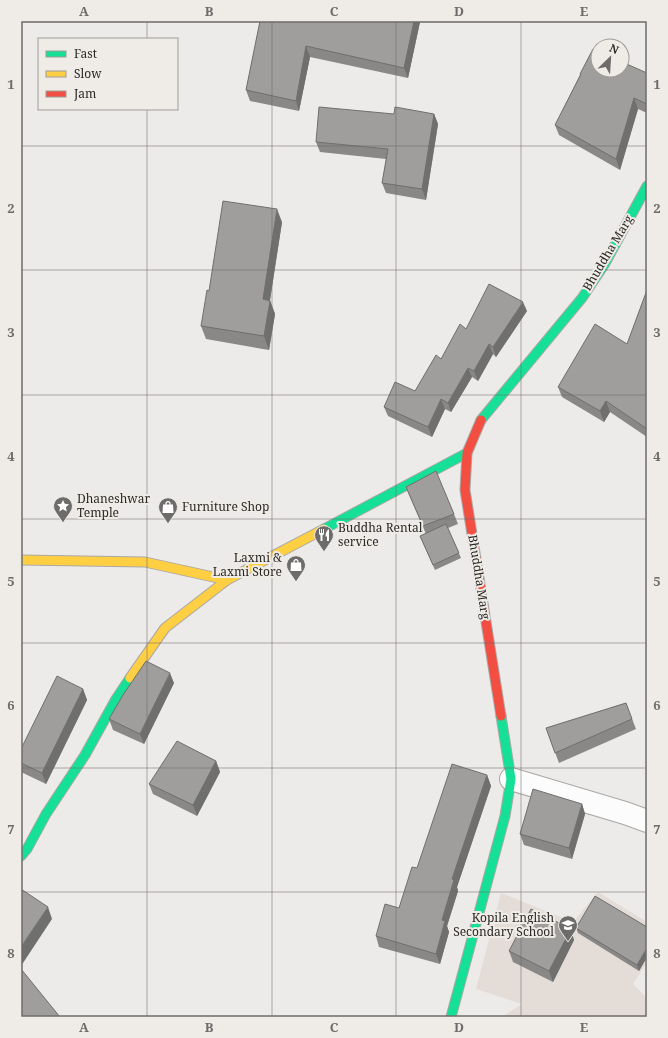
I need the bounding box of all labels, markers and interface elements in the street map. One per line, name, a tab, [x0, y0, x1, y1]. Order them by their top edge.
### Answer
text: A	[79, 2, 89, 20]
text: B	[205, 2, 214, 20]
text: C	[330, 2, 339, 20]
text: D	[454, 2, 464, 20]
text: E	[580, 2, 589, 20]
legend	[38, 38, 178, 110]
north arrow	[590, 38, 630, 78]
text: N	[607, 40, 622, 57]
text: Fast	[74, 45, 97, 62]
text: Slow	[74, 65, 102, 82]
text: 1	[7, 75, 15, 93]
text: 1	[653, 75, 661, 93]
text: Jam	[73, 85, 96, 102]
text: 2	[7, 199, 15, 217]
text: 2	[653, 199, 661, 217]
street label: Bhuddha Marg	[578, 211, 637, 294]
text: 3	[7, 323, 15, 341]
text: 3	[653, 323, 661, 341]
text: 4	[7, 447, 15, 465]
text: 4	[653, 447, 661, 465]
place label: Dhaneshwar Temple	[77, 490, 150, 521]
place icon: Dhaneshwar Temple	[52, 495, 74, 523]
shop icon: Furniture Shop	[157, 496, 179, 524]
place label: Furniture Shop	[182, 498, 269, 515]
place label: Buddha Rental service	[338, 519, 423, 550]
restaurant icon: Buddha Rental service	[313, 524, 335, 552]
street label: Bhuddha Marg	[464, 533, 495, 621]
place label: Laxmi & Laxmi Store	[213, 549, 282, 580]
shop icon: Laxmi & Laxmi Store	[285, 554, 307, 582]
text: 5	[7, 572, 15, 590]
text: 5	[653, 572, 661, 590]
text: 6	[7, 696, 15, 714]
text: 6	[653, 696, 661, 714]
text: 7	[7, 820, 15, 838]
text: 7	[653, 820, 661, 838]
place label: Kopila English Secondary School	[453, 909, 554, 940]
school or university icon: Kopila English Secondary School	[557, 914, 579, 942]
text: 8	[7, 944, 15, 962]
text: 8	[653, 944, 661, 962]
text: A	[79, 1018, 89, 1036]
text: B	[205, 1018, 214, 1036]
text: C	[330, 1018, 339, 1036]
text: D	[454, 1018, 464, 1036]
text: E	[580, 1018, 589, 1036]

